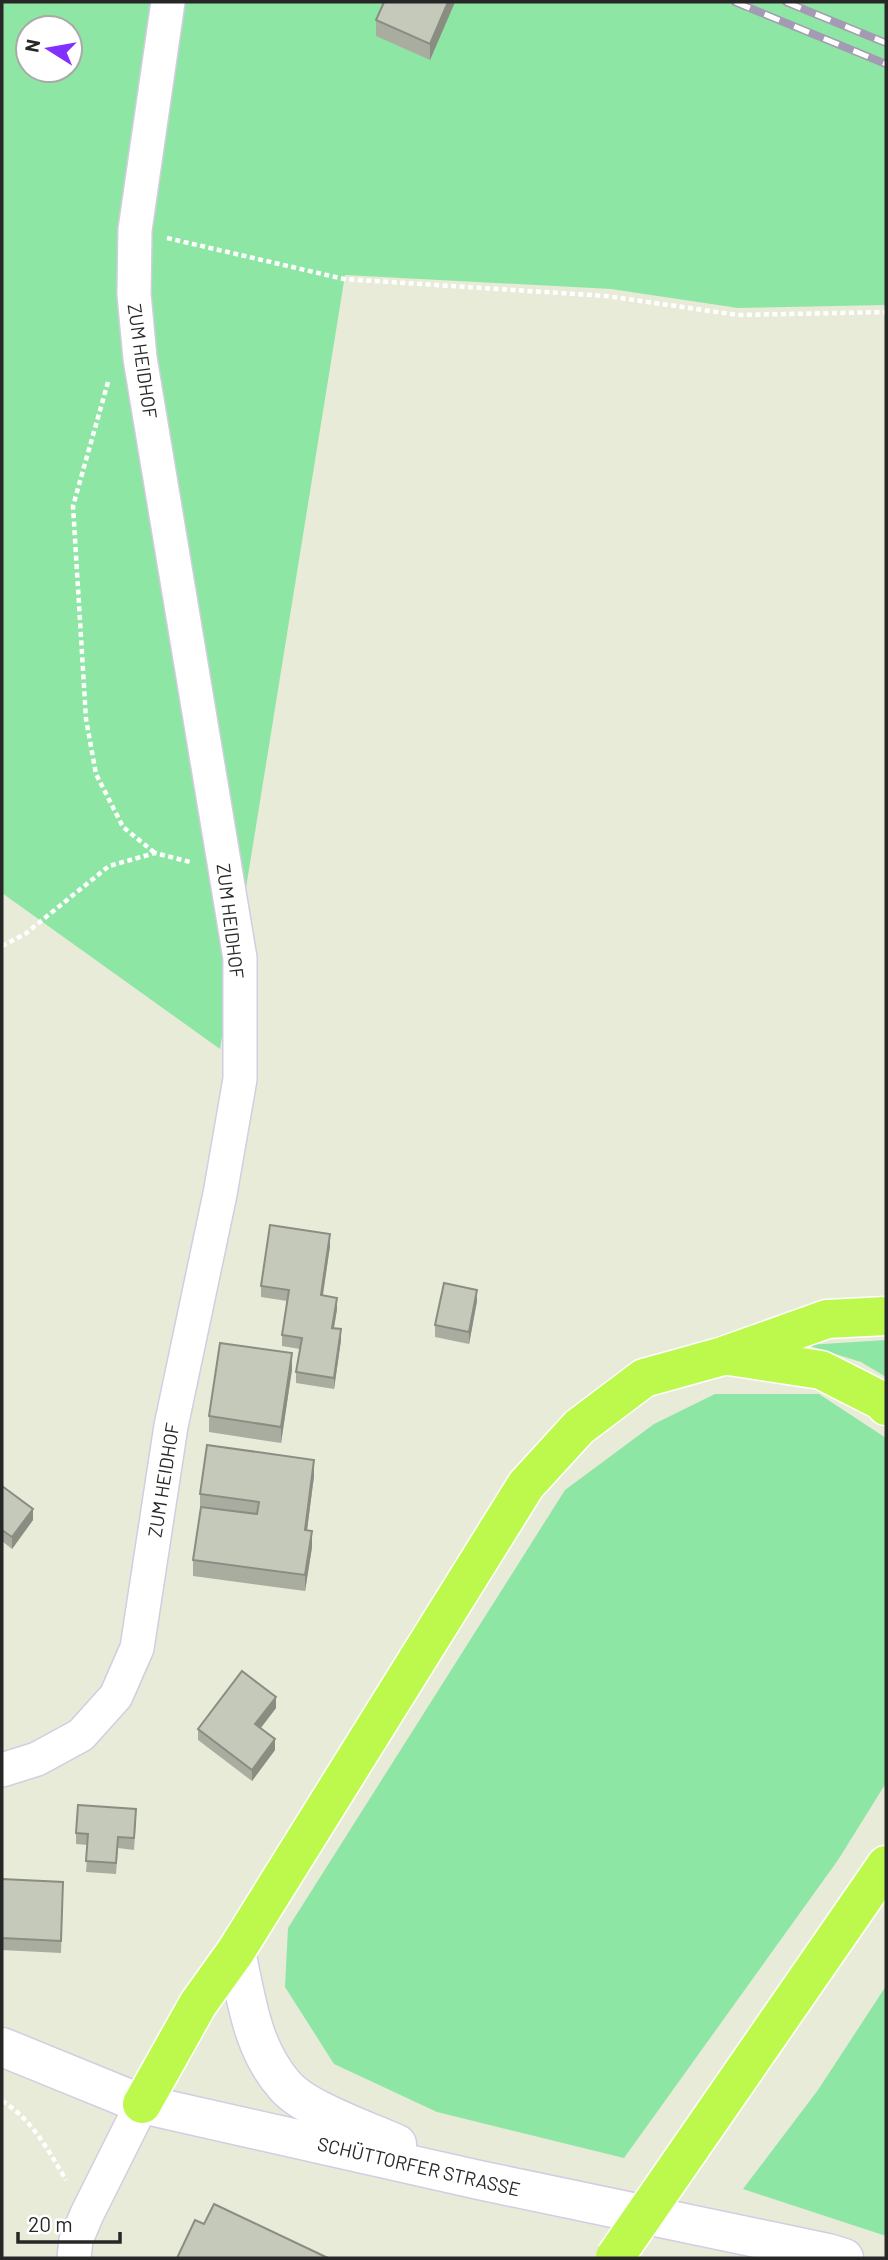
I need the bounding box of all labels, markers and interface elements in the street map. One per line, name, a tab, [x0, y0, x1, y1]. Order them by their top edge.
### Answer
north arrow	[14, 14, 84, 84]
text: N	[19, 37, 44, 54]
street label: ZUM HEIDHOF	[124, 302, 162, 420]
street label: ZUM HEIDHOF	[213, 862, 249, 980]
street label: ZUM HEIDHOF	[143, 1421, 183, 1539]
street label: SCHÜTTORFER STRASSE	[315, 2131, 523, 2201]
scale bar	[18, 2200, 119, 2244]
text: 20 m	[28, 2211, 73, 2236]

